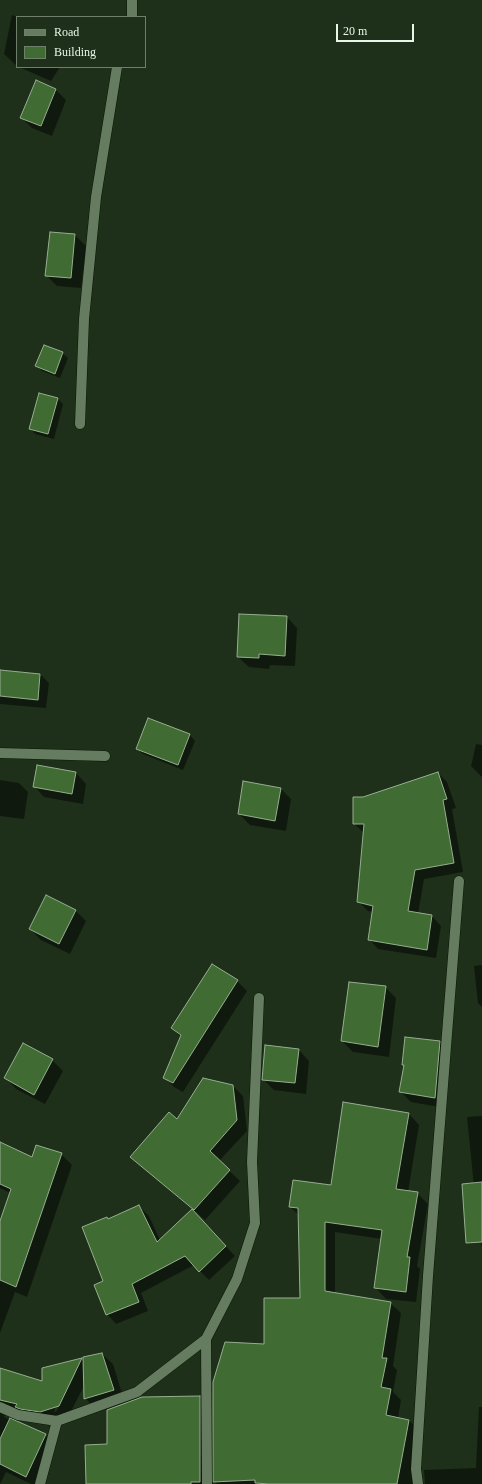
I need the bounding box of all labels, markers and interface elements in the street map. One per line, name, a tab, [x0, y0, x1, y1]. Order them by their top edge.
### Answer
legend	[16, 16, 146, 68]
scale bar	[338, 16, 416, 42]
text: 20 m	[343, 24, 367, 38]
text: Road	[54, 25, 79, 39]
text: Building	[54, 45, 96, 59]

